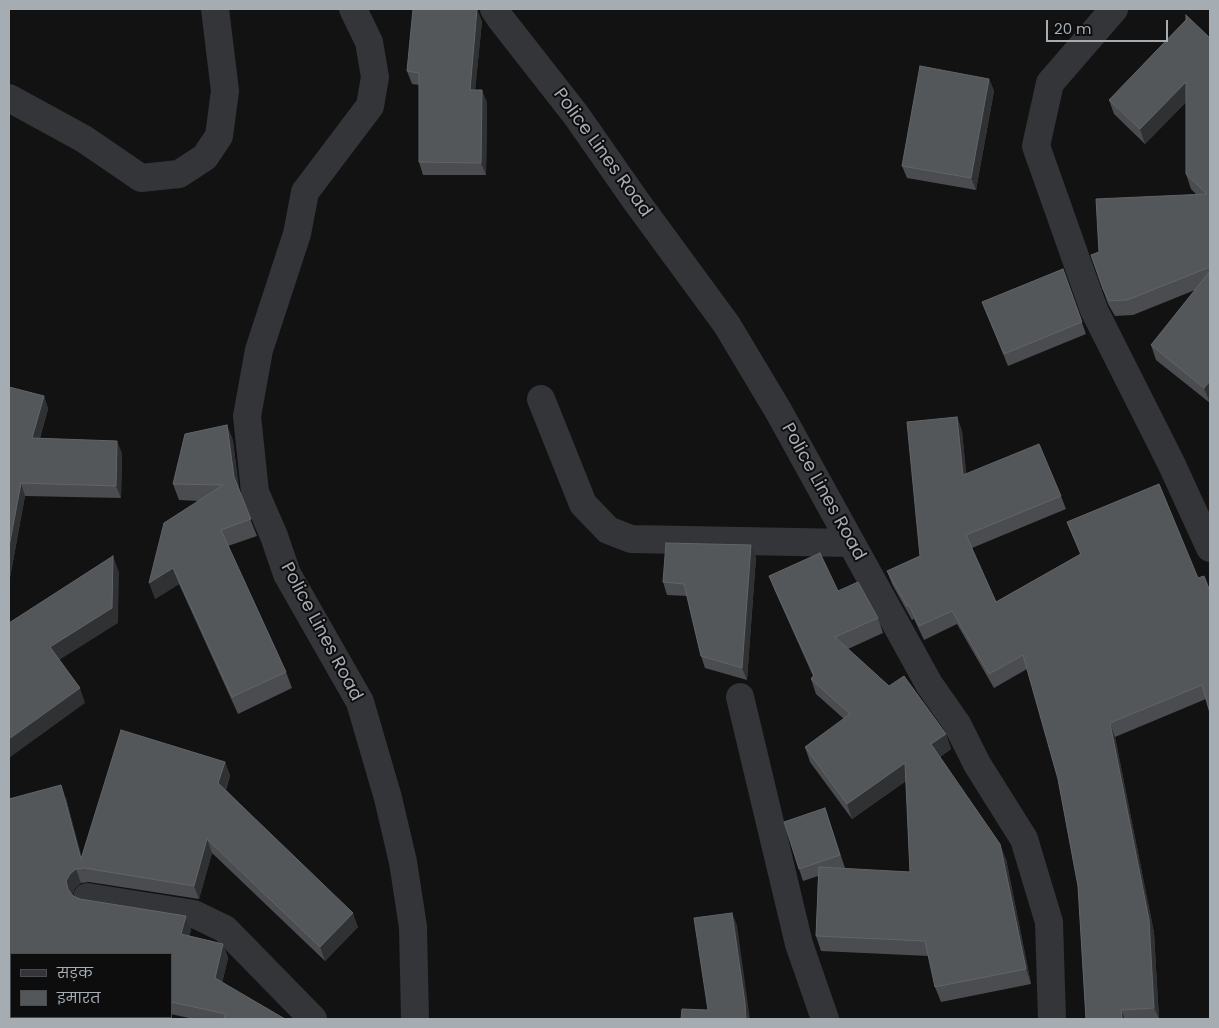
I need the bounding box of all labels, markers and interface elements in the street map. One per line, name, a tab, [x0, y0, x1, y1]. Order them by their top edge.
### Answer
scale bar	[1049, 10, 1172, 42]
text: 20 m	[1054, 18, 1092, 39]
street label: Police Lines Road	[548, 85, 656, 221]
street label: Police Lines Road	[776, 420, 870, 564]
street label: Police Lines Road	[275, 559, 367, 705]
legend	[10, 953, 172, 1018]
text: सड़क	[57, 962, 93, 983]
text: इमारत	[57, 987, 100, 1008]

